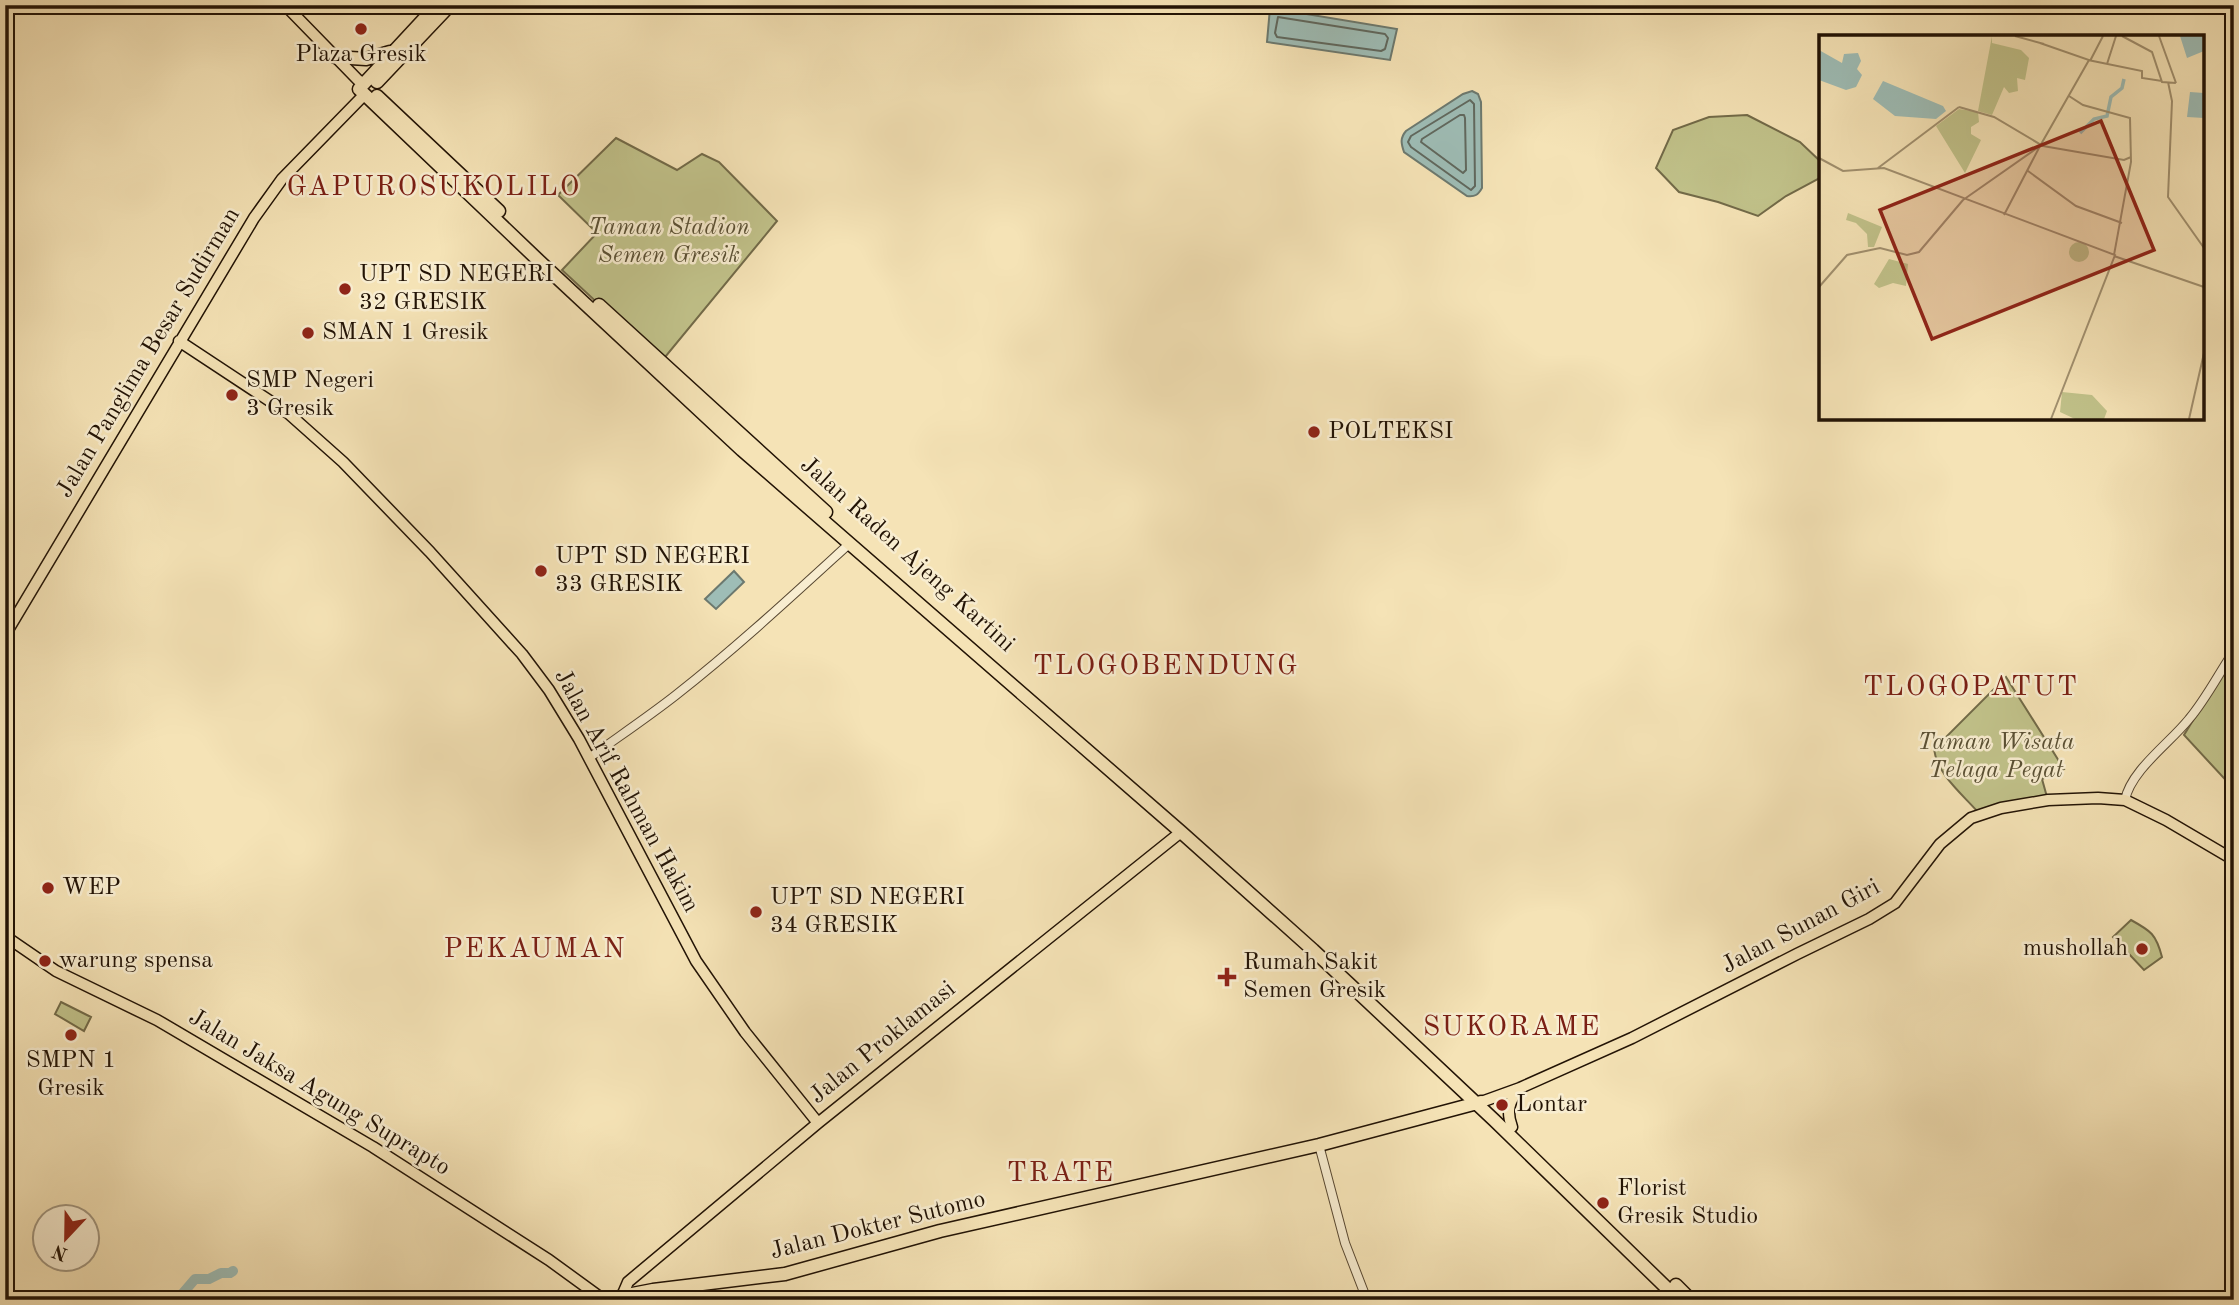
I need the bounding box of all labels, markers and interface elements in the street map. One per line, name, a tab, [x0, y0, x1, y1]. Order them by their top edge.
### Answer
marker: Plaza Gresik	[353, 21, 369, 37]
inset map	[1819, 35, 2204, 420]
place label: Plaza Gresik	[295, 43, 427, 67]
district label: GAPUROSUKOLILO	[287, 174, 581, 202]
street label: Jalan Panglima Besar Sudirman	[53, 204, 245, 502]
park label: Taman Stadion Semen Gresik	[588, 216, 750, 268]
place label: UPT SD NEGERI 32 GRESIK	[359, 263, 554, 315]
marker: UPT SD NEGERI 32 GRESIK	[337, 281, 353, 297]
place label: SMAN 1 Gresik	[322, 321, 489, 345]
marker: SMAN 1 Gresik	[300, 325, 316, 341]
place label: SMP Negeri 3 Gresik	[246, 369, 374, 421]
marker: SMP Negeri 3 Gresik	[224, 387, 240, 403]
place label: POLTEKSI	[1328, 420, 1453, 444]
marker: POLTEKSI	[1306, 424, 1322, 440]
street label: Jalan Raden Ajeng Kartini	[795, 453, 1019, 657]
place label: UPT SD NEGERI 33 GRESIK	[555, 545, 750, 597]
marker: UPT SD NEGERI 33 GRESIK	[533, 563, 549, 579]
district label: TLOGOBENDUNG	[1033, 653, 1299, 681]
street label: Jalan Arif Rahman Hakim	[549, 666, 703, 916]
district label: TLOGOPATUT	[1863, 674, 2079, 702]
park label: Taman Wisata Telaga Pegat	[1917, 731, 2075, 783]
street label: Jalan Sunan Giri	[1718, 875, 1884, 979]
place label: WEP	[62, 876, 121, 900]
marker: WEP	[40, 880, 56, 896]
place label: UPT SD NEGERI 34 GRESIK	[770, 886, 965, 938]
marker: UPT SD NEGERI 34 GRESIK	[748, 904, 764, 920]
district label: PEKAUMAN	[444, 936, 626, 964]
place label: mushollah	[2023, 937, 2128, 961]
marker: mushollah	[2134, 941, 2150, 957]
place label: warung spensa	[59, 949, 213, 973]
place label: Rumah Sakit Semen Gresik	[1243, 951, 1386, 1003]
marker: warung spensa	[37, 953, 53, 969]
marker: Rumah Sakit Semen Gresik	[1217, 967, 1237, 987]
street label: Jalan Proklamasi	[806, 977, 960, 1109]
street label: Jalan Jaksa Agung Suprapto	[184, 1005, 454, 1181]
district label: SUKORAME	[1423, 1014, 1601, 1042]
marker: SMPN 1 Gresik	[63, 1027, 79, 1043]
place label: SMPN 1 Gresik	[26, 1049, 116, 1101]
place label: Lontar	[1516, 1093, 1587, 1117]
marker: Lontar	[1494, 1097, 1510, 1113]
district label: TRATE	[1007, 1160, 1115, 1188]
place label: Florist Gresik Studio	[1617, 1177, 1758, 1229]
street label: Jalan Dokter Sutomo	[768, 1188, 988, 1264]
marker: Florist Gresik Studio	[1595, 1195, 1611, 1211]
north arrow	[32, 1204, 102, 1274]
text: N	[50, 1240, 71, 1263]

